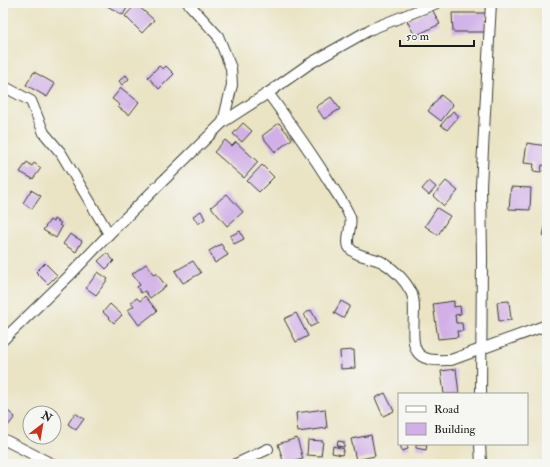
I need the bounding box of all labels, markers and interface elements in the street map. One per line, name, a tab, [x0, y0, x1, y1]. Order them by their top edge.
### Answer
scale bar	[400, 22, 474, 48]
text: 50 m	[406, 29, 430, 44]
legend	[398, 393, 528, 445]
text: Road	[434, 402, 459, 417]
north arrow	[22, 405, 62, 445]
text: N	[38, 408, 55, 426]
text: Building	[434, 422, 477, 437]

